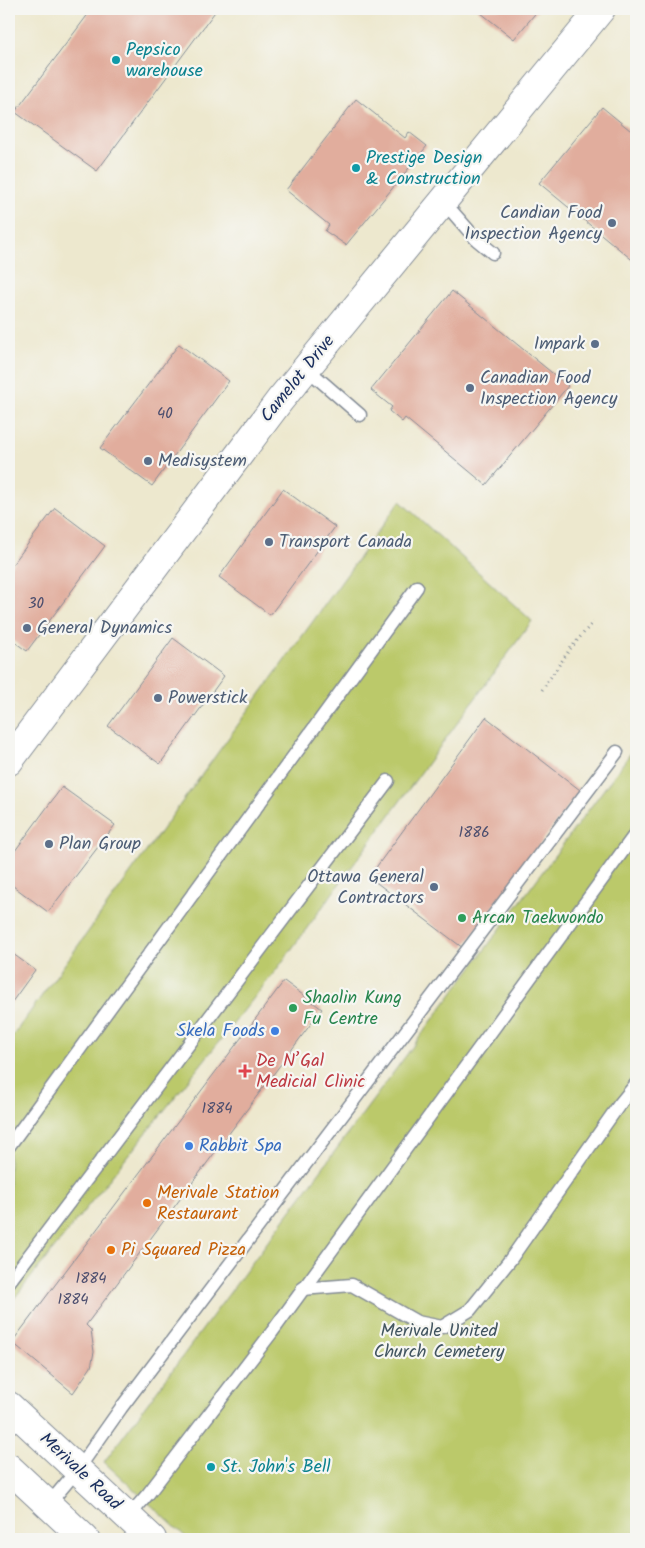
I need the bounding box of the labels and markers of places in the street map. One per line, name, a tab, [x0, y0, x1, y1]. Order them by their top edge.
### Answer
place label: Pepsico warehouse	[126, 36, 203, 86]
marker: Pepsico warehouse	[110, 54, 122, 66]
place label: Prestige Design & Construction	[366, 144, 482, 194]
marker: Prestige Design & Construction	[350, 162, 362, 174]
place label: Candian Food Inspection Agency	[465, 199, 603, 249]
marker: Candian Food Inspection Agency	[606, 217, 618, 229]
place label: Impark	[534, 330, 586, 359]
marker: Impark	[589, 338, 601, 350]
place label: Canadian Food Inspection Agency	[480, 364, 618, 414]
marker: Canadian Food Inspection Agency	[464, 382, 476, 394]
place label: Medisystem	[158, 447, 247, 476]
marker: Medisystem	[142, 455, 154, 467]
place label: Transport Canada	[279, 528, 412, 557]
marker: Transport Canada	[263, 536, 275, 548]
place label: General Dynamics	[37, 614, 173, 643]
marker: General Dynamics	[21, 622, 33, 634]
place label: Powerstick	[168, 684, 248, 713]
marker: Powerstick	[152, 692, 164, 704]
place label: Plan Group	[59, 830, 141, 859]
marker: Plan Group	[43, 838, 55, 850]
place label: Ottawa General Contractors	[307, 863, 425, 913]
marker: Ottawa General Contractors	[428, 881, 440, 893]
place label: Arcan Taekwondo	[472, 904, 604, 933]
marker: Arcan Taekwondo	[456, 912, 468, 924]
place label: Shaolin Kung Fu Centre	[303, 984, 402, 1034]
marker: Shaolin Kung Fu Centre	[287, 1002, 299, 1014]
place label: Skela Foods	[176, 1017, 265, 1046]
marker: Skela Foods	[269, 1025, 281, 1037]
place label: De N’Gal Medicial Clinic	[256, 1047, 365, 1097]
marker: De N’Gal Medicial Clinic	[238, 1064, 252, 1078]
place label: Rabbit Spa	[199, 1132, 282, 1161]
marker: Rabbit Spa	[183, 1140, 195, 1152]
place label: Merivale Station Restaurant	[157, 1179, 279, 1229]
marker: Merivale Station Restaurant	[141, 1197, 153, 1209]
place label: Pi Squared Pizza	[121, 1236, 246, 1265]
marker: Pi Squared Pizza	[105, 1244, 117, 1256]
place label: St. John's Bell	[221, 1453, 331, 1482]
marker: St. John's Bell	[205, 1461, 217, 1473]

